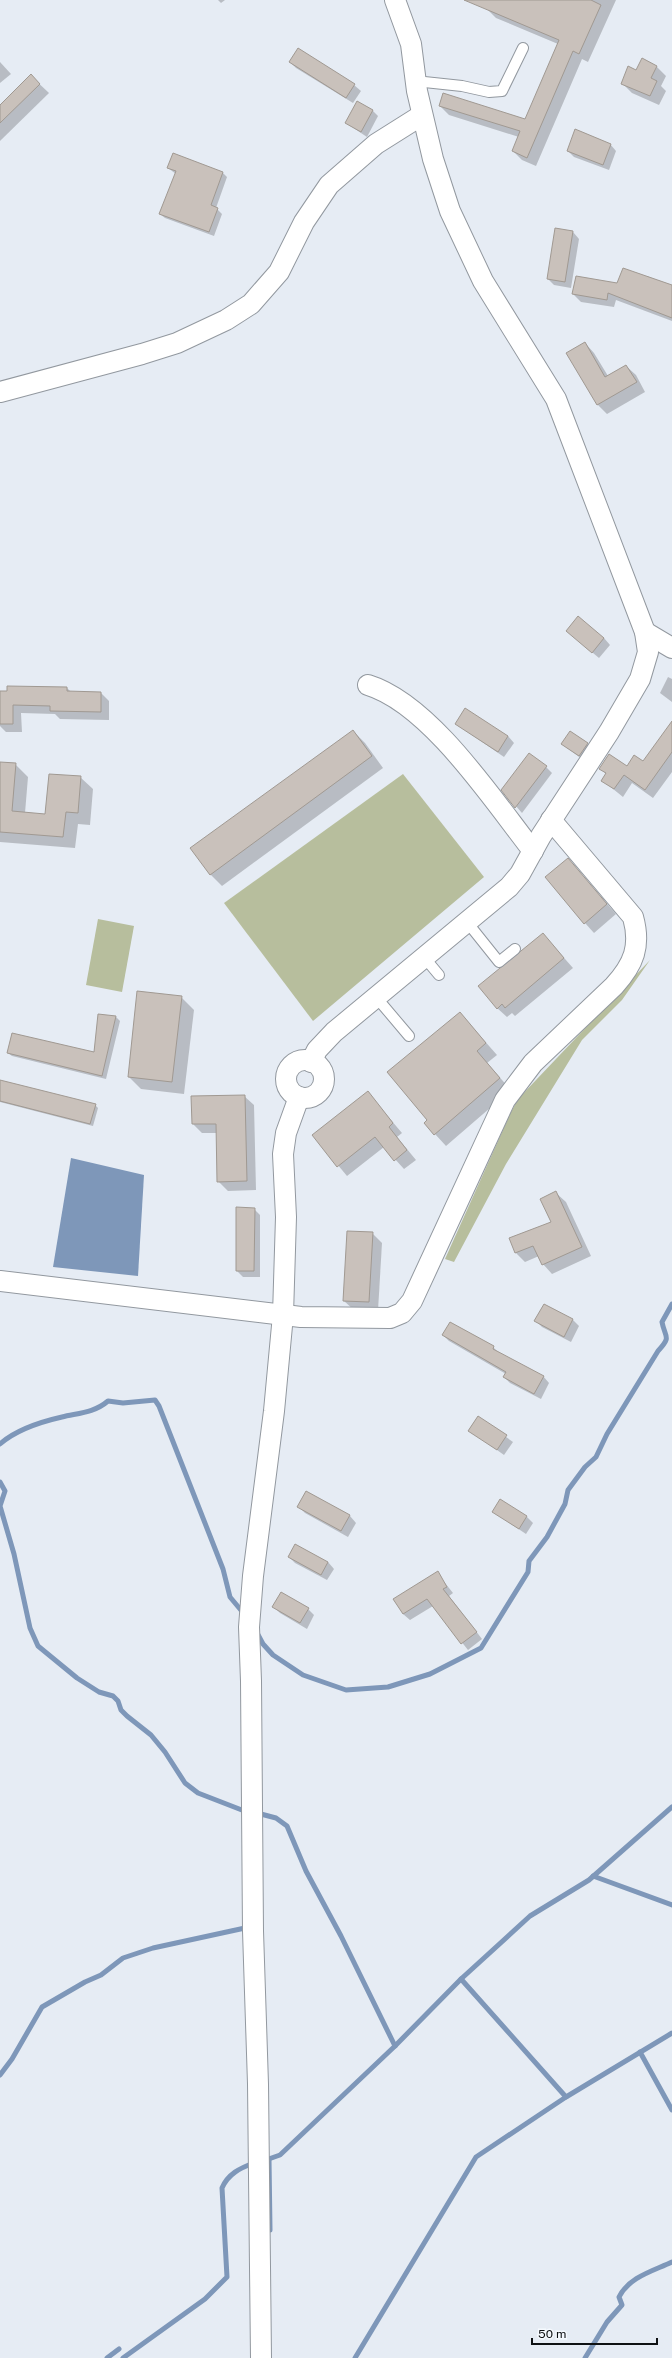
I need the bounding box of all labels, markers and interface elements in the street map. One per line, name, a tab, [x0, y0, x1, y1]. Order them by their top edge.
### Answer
scale bar	[532, 2320, 657, 2346]
text: 50 m	[538, 2327, 566, 2341]

